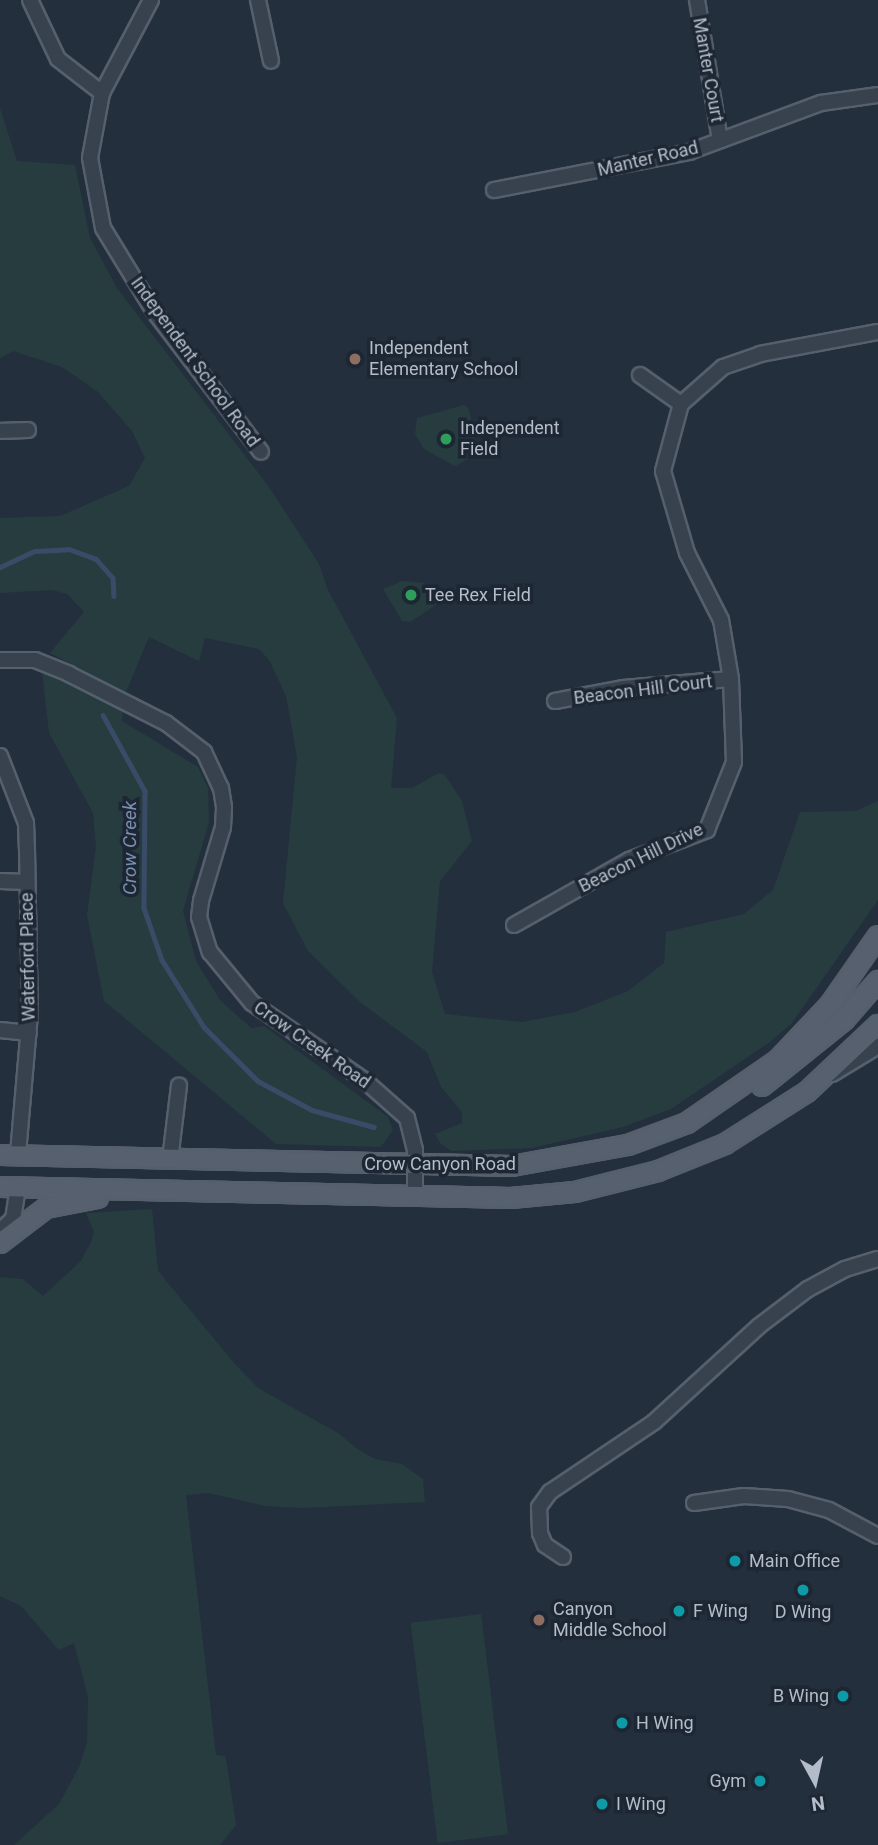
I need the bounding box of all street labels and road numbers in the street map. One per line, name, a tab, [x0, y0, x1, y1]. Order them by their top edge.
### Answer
street label: Manter Court	[688, 16, 728, 124]
street label: Manter Road	[596, 137, 700, 181]
street label: Independent School Road	[126, 273, 264, 451]
street label: Beacon Hill Court	[572, 671, 714, 709]
street label: Beacon Hill Drive	[575, 819, 707, 897]
street label: Waterford Place	[16, 892, 40, 1022]
street label: Crow Creek Road	[249, 997, 375, 1093]
street label: Crow Canyon Road	[364, 1153, 516, 1175]

